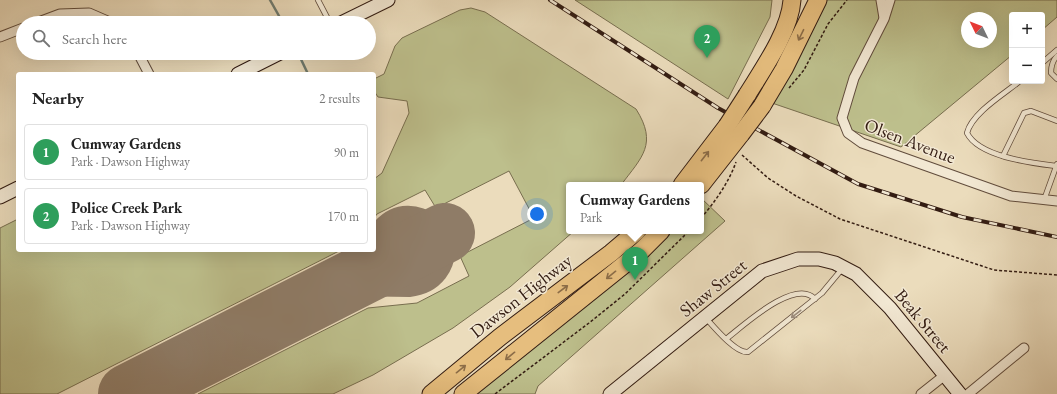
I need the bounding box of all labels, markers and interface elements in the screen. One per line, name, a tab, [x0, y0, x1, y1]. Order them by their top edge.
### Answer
north arrow	[961, 12, 997, 48]
map controls	[1009, 12, 1045, 84]
button: +	[1009, 12, 1045, 48]
search box	[16, 16, 376, 60]
pin: 2	[694, 25, 720, 58]
icon: search	[30, 27, 52, 49]
text: Search here	[62, 29, 127, 48]
one-way arrow	[797, 29, 804, 41]
button: −	[1009, 48, 1045, 84]
text: Nearby	[32, 87, 84, 109]
text: 2 results	[319, 90, 360, 107]
street label: Olsen Avenue	[861, 113, 959, 168]
text: Cumway Gardens	[71, 134, 181, 153]
text: 1	[43, 144, 49, 161]
text: 90 m	[334, 144, 359, 161]
one-way arrow	[700, 150, 709, 161]
text: Park · Dawson Highway	[71, 153, 190, 170]
popup	[566, 182, 704, 234]
text: Cumway Gardens	[580, 190, 690, 209]
text: Police Creek Park	[71, 198, 182, 217]
your location	[527, 204, 547, 224]
text: 2	[43, 208, 49, 225]
text: 170 m	[328, 208, 359, 225]
text: Park	[580, 209, 602, 226]
text: Park · Dawson Highway	[71, 217, 190, 234]
pin: 1	[622, 247, 648, 280]
street label: Dawson Highway	[465, 249, 576, 343]
street label: Shaw Street	[674, 253, 751, 322]
one-way arrow	[605, 271, 616, 279]
street label: Beak Street	[890, 284, 957, 358]
one-way arrow	[558, 285, 569, 293]
one-way arrow	[790, 310, 801, 318]
one-way arrow	[504, 352, 515, 361]
one-way arrow	[455, 365, 466, 374]

